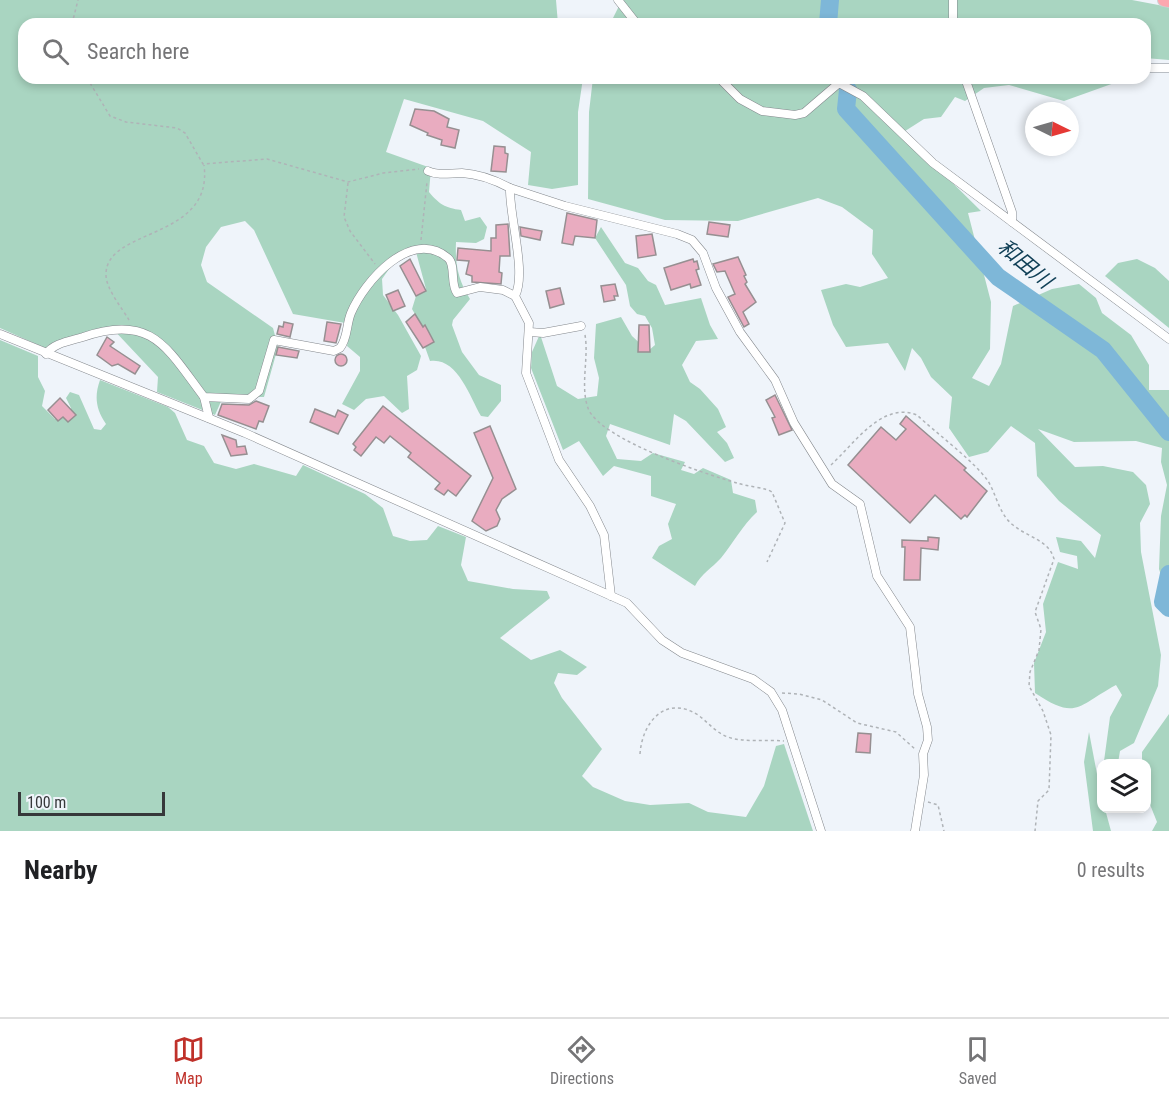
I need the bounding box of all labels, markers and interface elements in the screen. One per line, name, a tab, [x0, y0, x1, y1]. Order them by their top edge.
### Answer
search box	[18, 18, 1151, 84]
icon: search	[39, 35, 72, 68]
text: Search here	[87, 39, 189, 64]
north arrow	[1025, 102, 1079, 156]
water label: 和田川	[993, 235, 1058, 295]
map controls	[1097, 759, 1151, 813]
button: layers	[1097, 759, 1151, 813]
scale bar	[18, 789, 165, 816]
text: 100 m	[27, 793, 66, 812]
text: Nearby	[24, 855, 98, 885]
text: 0 results	[1077, 858, 1145, 882]
tab: Map	[172, 1033, 205, 1088]
tab: Directions	[550, 1033, 614, 1088]
tab: Saved	[959, 1033, 997, 1088]

